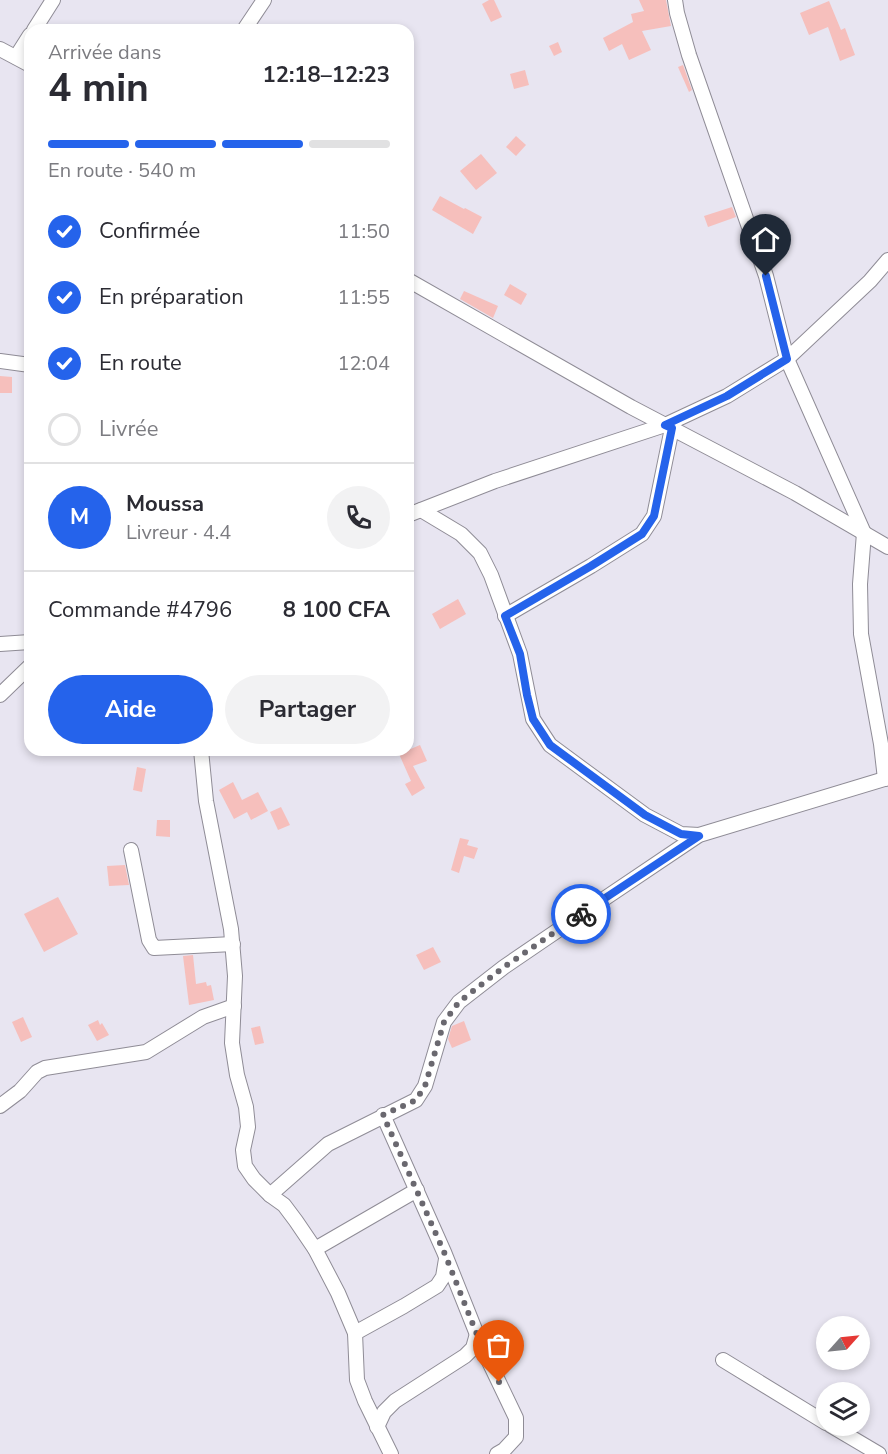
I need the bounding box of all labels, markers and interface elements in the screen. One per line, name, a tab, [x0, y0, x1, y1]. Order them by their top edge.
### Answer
text: Arrivée dans	[48, 39, 161, 66]
text: 12:18–12:23	[262, 60, 390, 90]
text: 4 min	[48, 62, 149, 115]
text: En route · 540 m	[48, 157, 196, 184]
pin	[740, 214, 791, 276]
icon: check	[48, 215, 81, 248]
text: Confirmée	[99, 216, 200, 246]
text: 11:50	[337, 218, 390, 245]
icon: home	[749, 223, 782, 256]
icon: check	[48, 281, 81, 314]
text: En préparation	[99, 282, 244, 312]
text: 11:55	[337, 284, 390, 311]
icon: check	[48, 347, 81, 380]
text: En route	[99, 348, 182, 378]
text: 12:04	[337, 350, 390, 377]
text: Livrée	[99, 414, 159, 444]
button: phone	[327, 486, 390, 549]
text: Moussa	[126, 489, 204, 519]
text: M	[70, 502, 89, 532]
text: Livreur · 4.4	[126, 519, 231, 546]
text: Commande #4796	[48, 595, 232, 625]
text: 8 100 CFA	[283, 595, 390, 625]
button: Aide	[48, 675, 213, 744]
button: Partager	[225, 675, 390, 744]
courier	[551, 884, 611, 944]
icon: bike	[565, 898, 598, 931]
north arrow	[816, 1316, 870, 1370]
map controls	[816, 1316, 870, 1436]
pin	[473, 1320, 524, 1382]
icon: bag	[482, 1329, 515, 1362]
button: layers	[816, 1382, 870, 1436]

